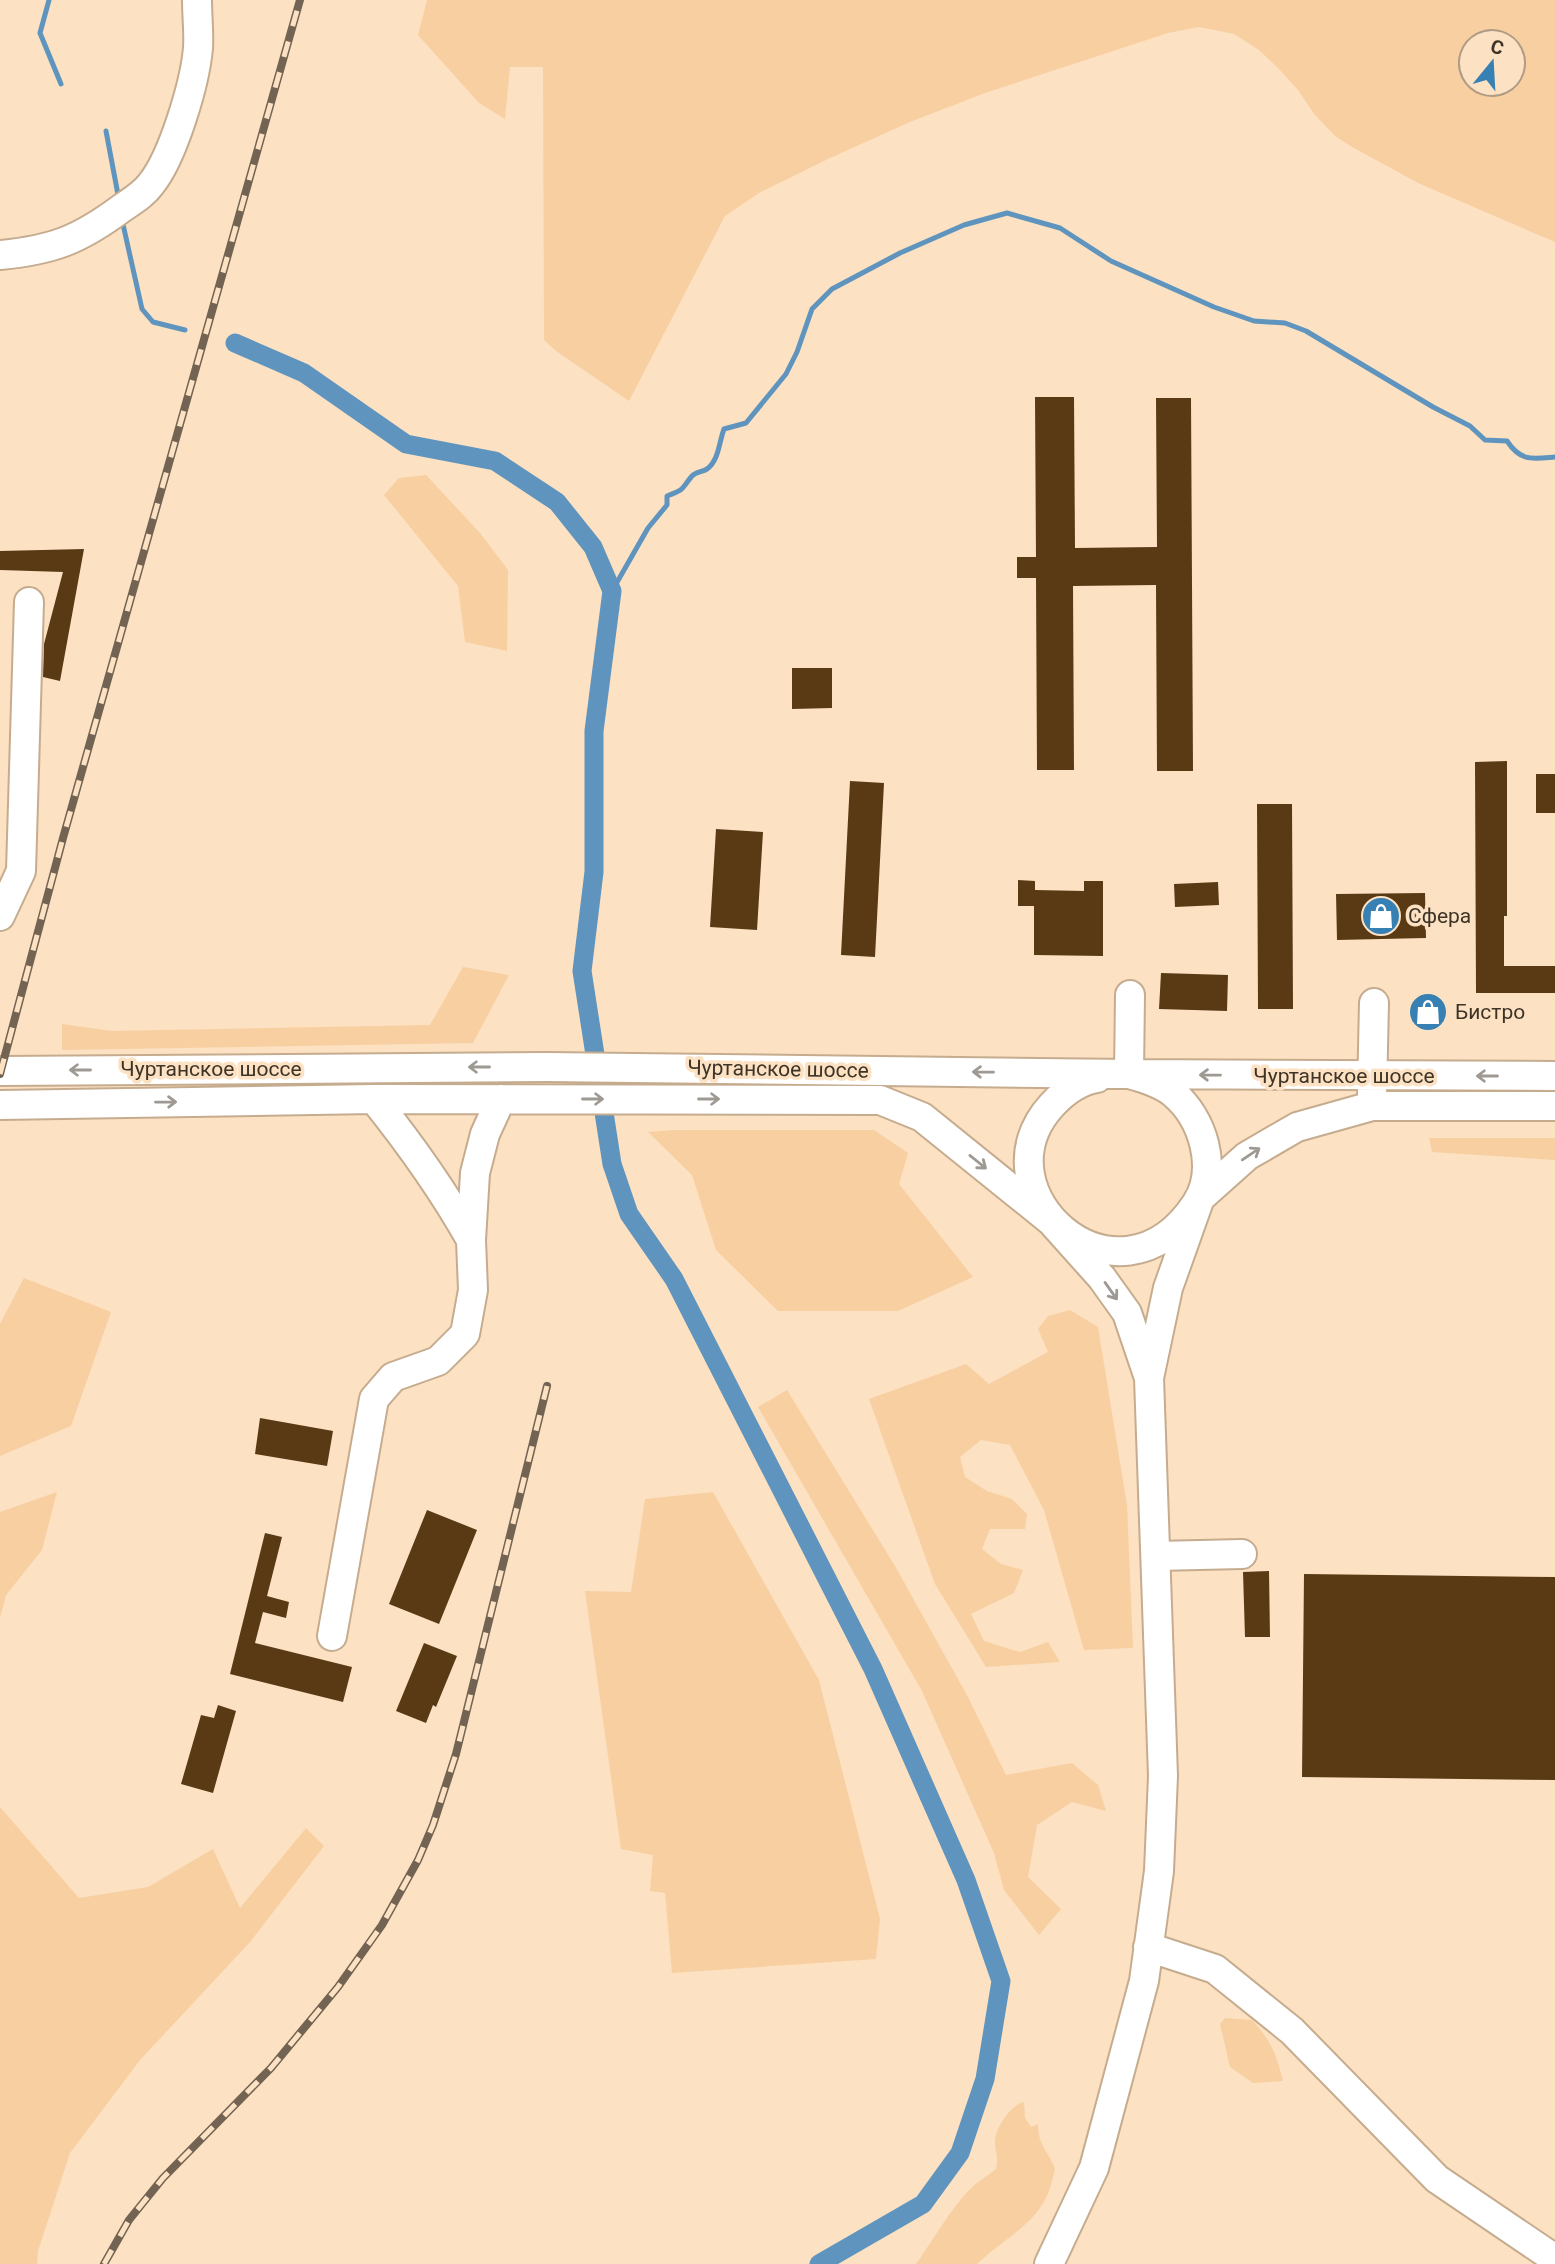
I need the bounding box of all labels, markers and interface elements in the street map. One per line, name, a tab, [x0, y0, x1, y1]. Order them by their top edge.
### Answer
north arrow	[1457, 28, 1527, 98]
text: С	[1488, 34, 1507, 60]
shop icon: Сфера	[1360, 895, 1402, 937]
place label: Сфера	[1408, 904, 1471, 928]
shop icon: Бистро	[1407, 991, 1449, 1033]
place label: Бистро	[1455, 1000, 1525, 1024]
street label: Чуртанское шоссе	[687, 1055, 869, 1083]
street label: Чуртанское шоссе	[120, 1057, 302, 1081]
one-way arrow	[468, 1060, 491, 1074]
one-way arrow	[69, 1063, 92, 1077]
street label: Чуртанское шоссе	[1253, 1064, 1435, 1088]
one-way arrow	[972, 1065, 995, 1079]
one-way arrow	[1199, 1068, 1222, 1082]
one-way arrow	[1476, 1069, 1499, 1083]
one-way arrow	[582, 1092, 605, 1106]
one-way arrow	[697, 1092, 720, 1106]
one-way arrow	[154, 1096, 177, 1109]
one-way arrow	[1241, 1147, 1261, 1161]
one-way arrow	[969, 1155, 987, 1170]
one-way arrow	[1104, 1281, 1118, 1300]

